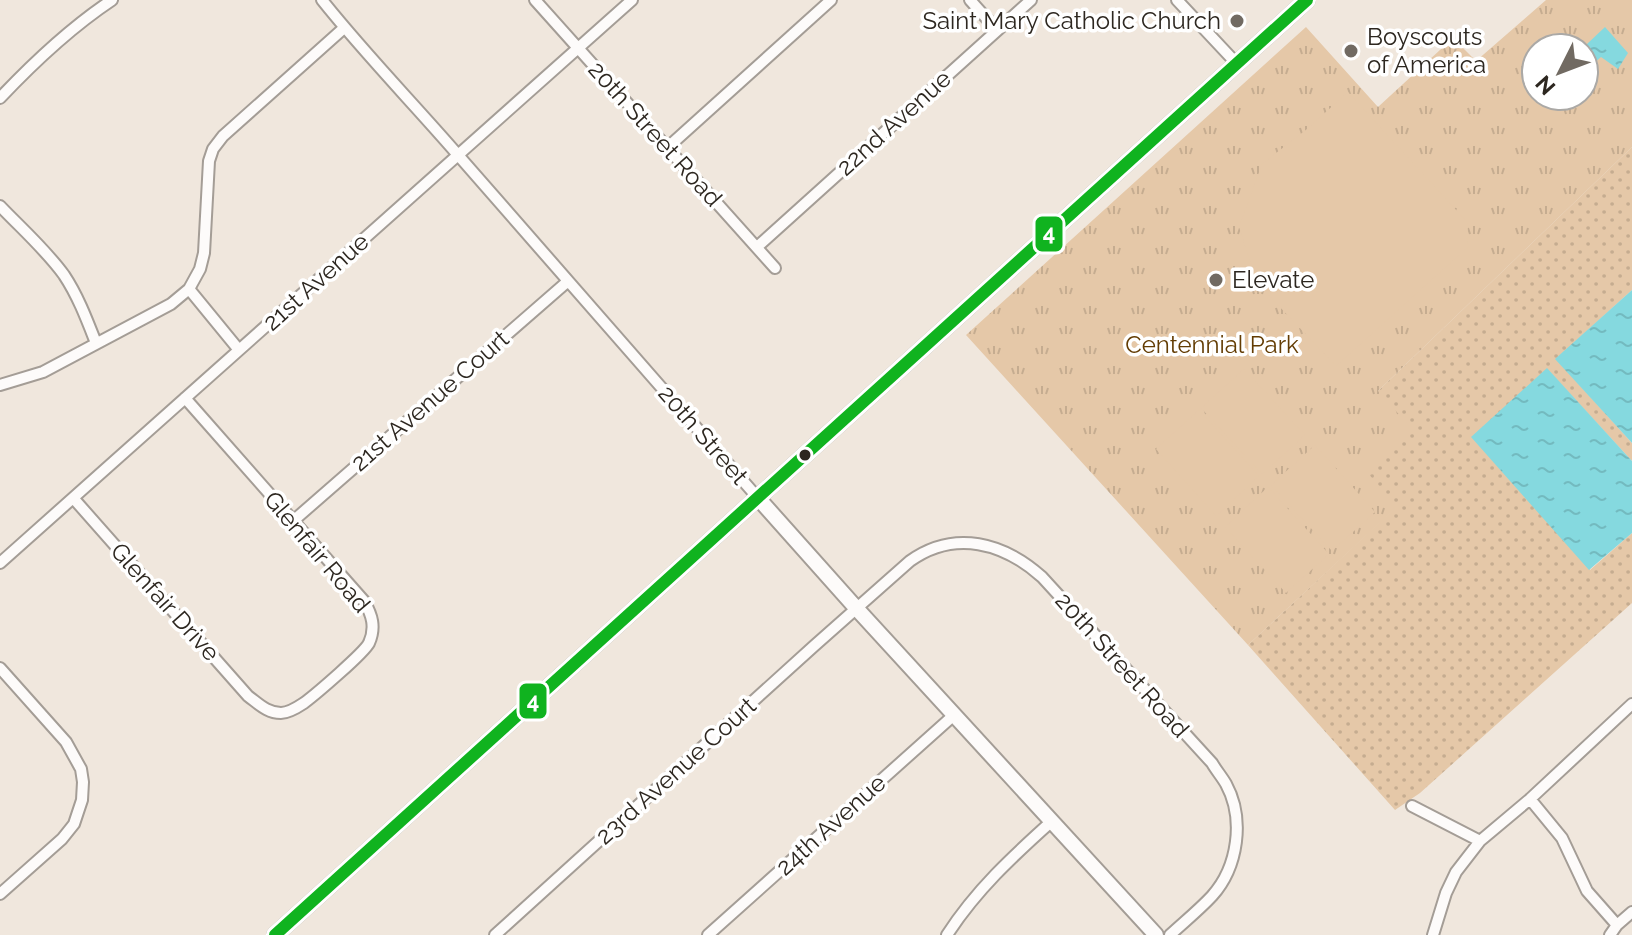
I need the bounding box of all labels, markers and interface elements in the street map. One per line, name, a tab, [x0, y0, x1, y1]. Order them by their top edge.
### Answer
place label: Saint Mary Catholic Church	[922, 6, 1221, 35]
marker: Saint Mary Catholic Church	[1228, 12, 1246, 30]
place label: Boyscouts of America	[1367, 22, 1486, 79]
north arrow	[1520, 32, 1600, 112]
marker: Boyscouts of America	[1342, 42, 1360, 60]
street label: 20th Street Road	[583, 55, 728, 212]
street label: 22nd Avenue	[831, 64, 957, 181]
text: N	[1530, 70, 1560, 100]
line badge: 4	[1034, 215, 1064, 253]
text: 4	[1043, 220, 1055, 246]
street label: 21st Avenue	[257, 227, 374, 337]
place label: Elevate	[1232, 265, 1314, 294]
marker: Elevate	[1207, 271, 1225, 289]
street label: 21st Avenue Court	[345, 324, 515, 477]
park label: Centennial Park	[1125, 330, 1299, 359]
street label: 20th Street	[652, 379, 754, 490]
unlabelled marker	[797, 447, 813, 463]
street label: Glenfair Road	[258, 485, 377, 618]
street label: Glenfair Drive	[105, 537, 226, 667]
street label: 20th Street Road	[1050, 586, 1195, 743]
line badge: 4	[518, 682, 548, 720]
text: 4	[527, 688, 539, 714]
street label: 23rd Avenue Court	[590, 691, 762, 850]
street label: 24th Avenue	[770, 768, 891, 881]

